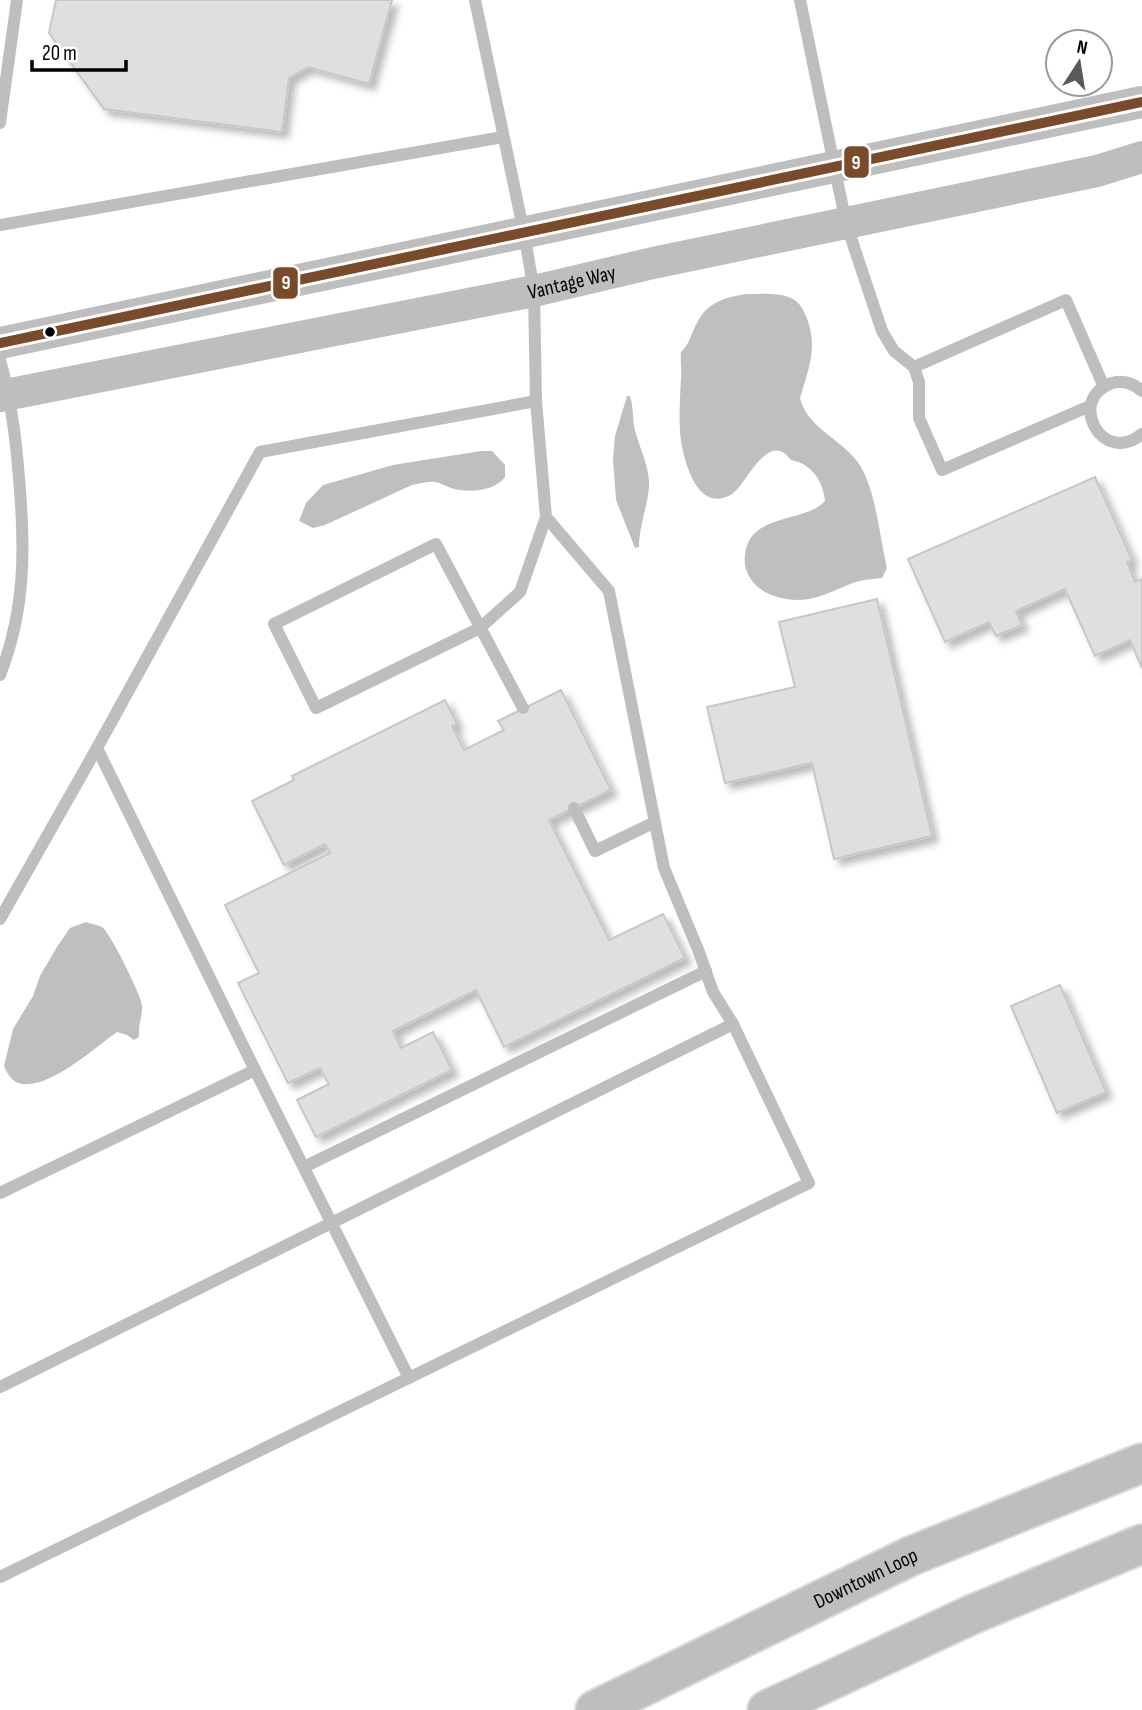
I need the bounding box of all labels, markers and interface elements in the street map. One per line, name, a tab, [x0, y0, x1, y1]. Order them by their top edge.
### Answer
scale bar	[32, 28, 126, 72]
north arrow	[1044, 28, 1114, 98]
text: N	[1075, 36, 1090, 60]
text: 20 m	[42, 41, 77, 66]
line badge: 9	[843, 145, 870, 179]
text: 9	[851, 152, 861, 175]
street label: Vantage Way	[526, 260, 618, 305]
line badge: 9	[272, 266, 299, 300]
text: 9	[281, 272, 291, 295]
unlabelled marker	[43, 325, 57, 339]
street label: Downtown Loop	[810, 1543, 921, 1614]

